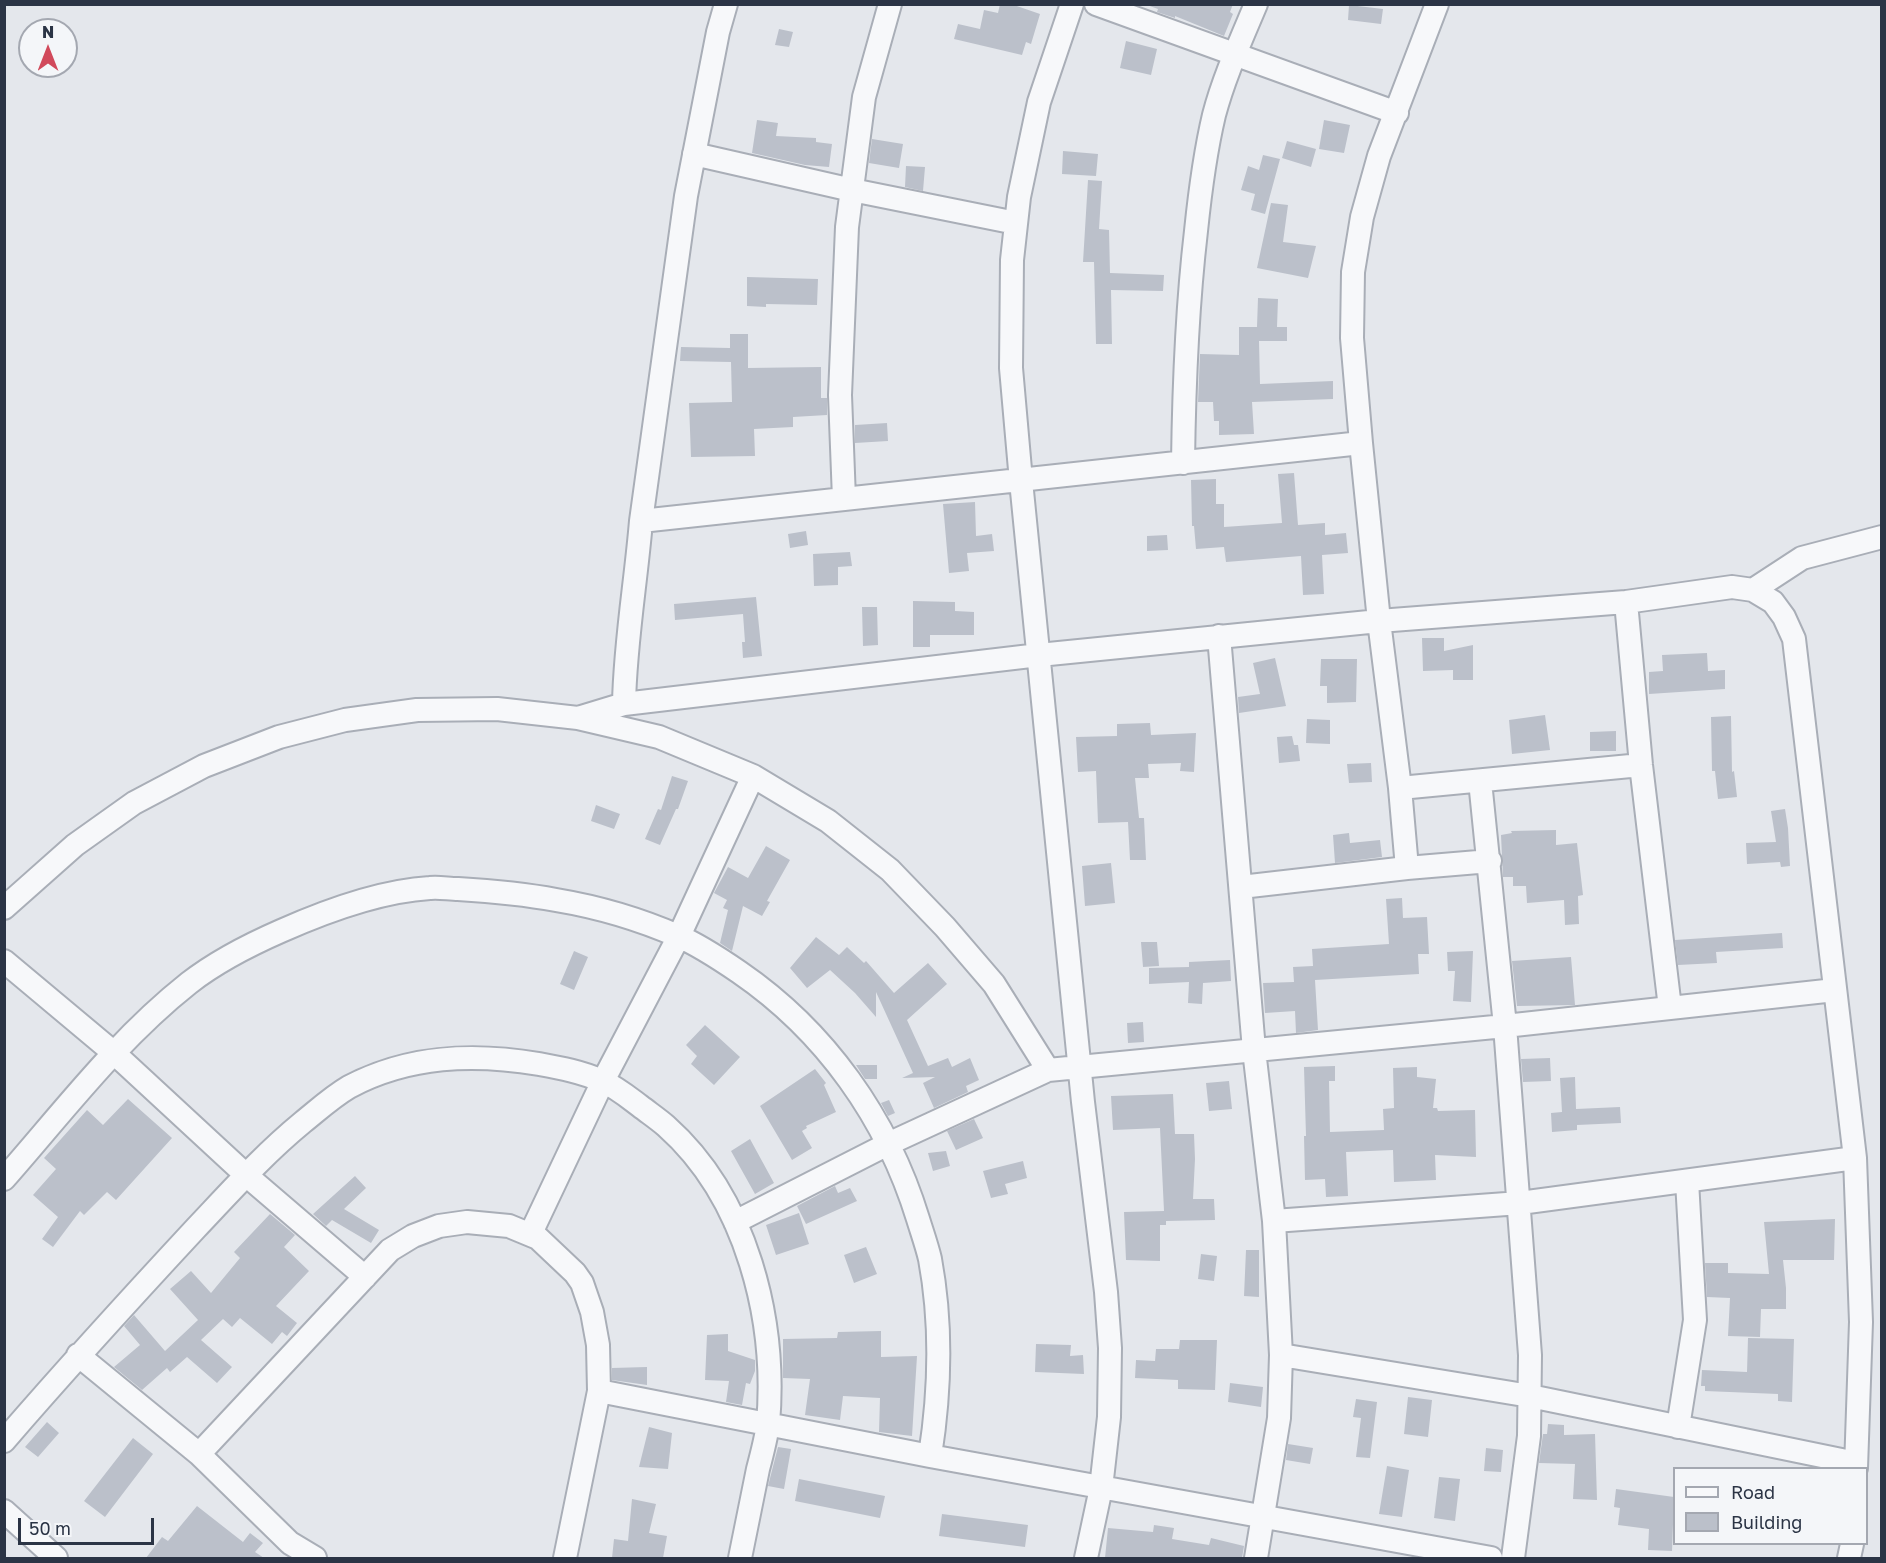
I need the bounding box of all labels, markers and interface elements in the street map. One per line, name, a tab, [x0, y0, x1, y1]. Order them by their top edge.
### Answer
north arrow	[18, 18, 78, 78]
text: N	[42, 22, 54, 42]
legend	[1673, 1467, 1868, 1545]
text: Road	[1731, 1481, 1775, 1503]
scale bar	[21, 1506, 158, 1544]
text: Building	[1731, 1511, 1802, 1533]
text: 50 m	[29, 1517, 71, 1539]

